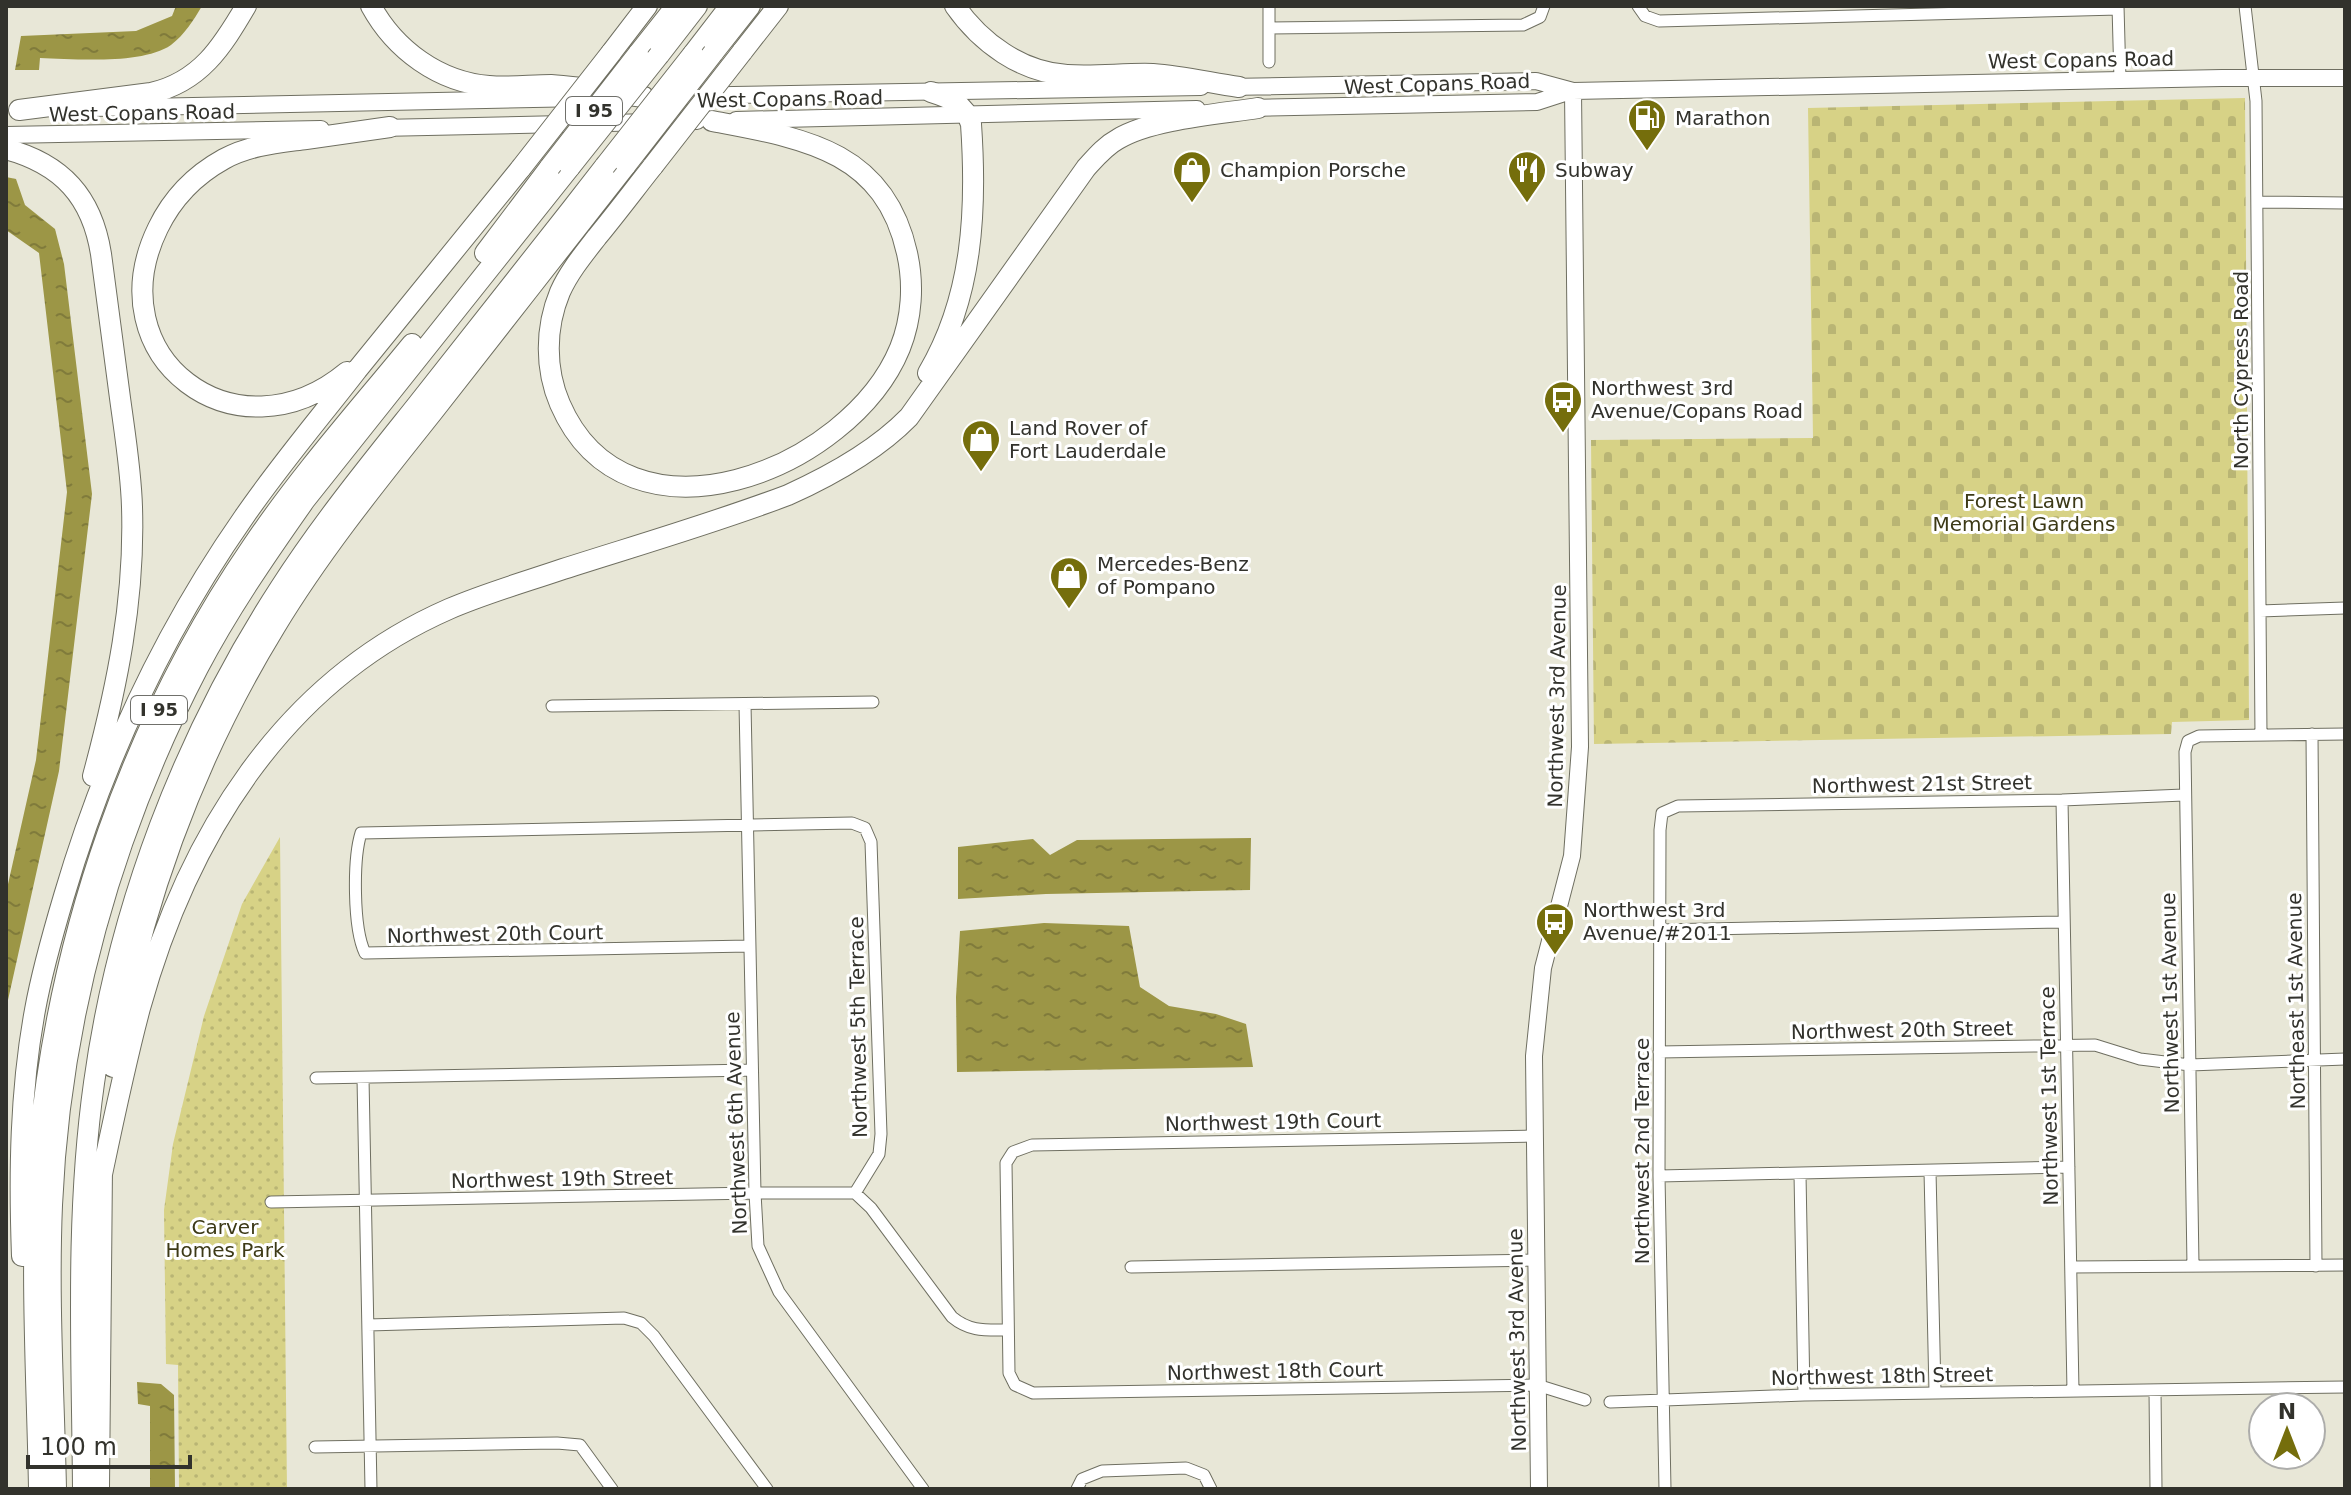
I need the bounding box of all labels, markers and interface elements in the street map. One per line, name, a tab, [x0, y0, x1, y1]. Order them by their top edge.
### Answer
street label: West Copans Road	[1988, 46, 2174, 74]
street label: West Copans Road	[1343, 69, 1531, 99]
street label: West Copans Road	[697, 85, 883, 113]
road number: I 95	[566, 97, 622, 125]
fuel station icon: Marathon	[1626, 97, 1668, 152]
street label: West Copans Road	[49, 99, 235, 127]
place label: Marathon	[1675, 106, 1770, 130]
shop icon: Champion Porsche	[1171, 149, 1213, 204]
restaurant icon: Subway	[1506, 149, 1548, 204]
place label: Champion Porsche	[1220, 158, 1406, 182]
place label: Subway	[1555, 158, 1634, 182]
street label: North Cypress Road	[2229, 271, 2253, 469]
place label: Northwest 3rd Avenue/Copans Road	[1591, 376, 1803, 423]
bus stop icon: Northwest 3rd Avenue/Copans Road	[1542, 379, 1584, 434]
place label: Land Rover of Fort Lauderdale	[1009, 416, 1166, 463]
shop icon: Land Rover of Fort Lauderdale	[960, 418, 1002, 473]
park label: Forest Lawn Memorial Gardens	[1933, 489, 2115, 536]
place label: Mercedes-Benz of Pompano	[1097, 552, 1249, 599]
shop icon: Mercedes-Benz of Pompano	[1048, 555, 1090, 610]
street label: Northwest 3rd Avenue	[1543, 584, 1571, 808]
road number: I 95	[131, 696, 187, 724]
street label: Northwest 21st Street	[1812, 770, 2032, 798]
street label: Northwest 1st Avenue	[2156, 892, 2184, 1114]
street label: Northeast 1st Avenue	[2282, 892, 2310, 1110]
place label: Northwest 3rd Avenue/#2011	[1583, 898, 1732, 945]
bus stop icon: Northwest 3rd Avenue/#2011	[1534, 901, 1576, 956]
street label: Northwest 5th Terrace	[844, 916, 872, 1138]
street label: Northwest 20th Court	[387, 920, 604, 948]
street label: Northwest 1st Terrace	[2035, 986, 2063, 1206]
street label: Northwest 6th Avenue	[720, 1011, 752, 1235]
street label: Northwest 20th Street	[1791, 1016, 2014, 1044]
street label: Northwest 2nd Terrace	[1630, 1038, 1654, 1264]
street label: Northwest 19th Court	[1165, 1108, 1382, 1136]
street label: Northwest 19th Street	[451, 1165, 674, 1193]
park label: Carver Homes Park	[165, 1215, 285, 1262]
street label: Northwest 3rd Avenue	[1503, 1228, 1531, 1452]
street label: Northwest 18th Court	[1167, 1357, 1384, 1385]
street label: Northwest 18th Street	[1771, 1362, 1994, 1390]
north arrow	[2247, 1391, 2327, 1471]
text: N	[2278, 1399, 2296, 1424]
scale bar	[28, 1419, 190, 1469]
text: 100 m	[40, 1433, 117, 1461]

